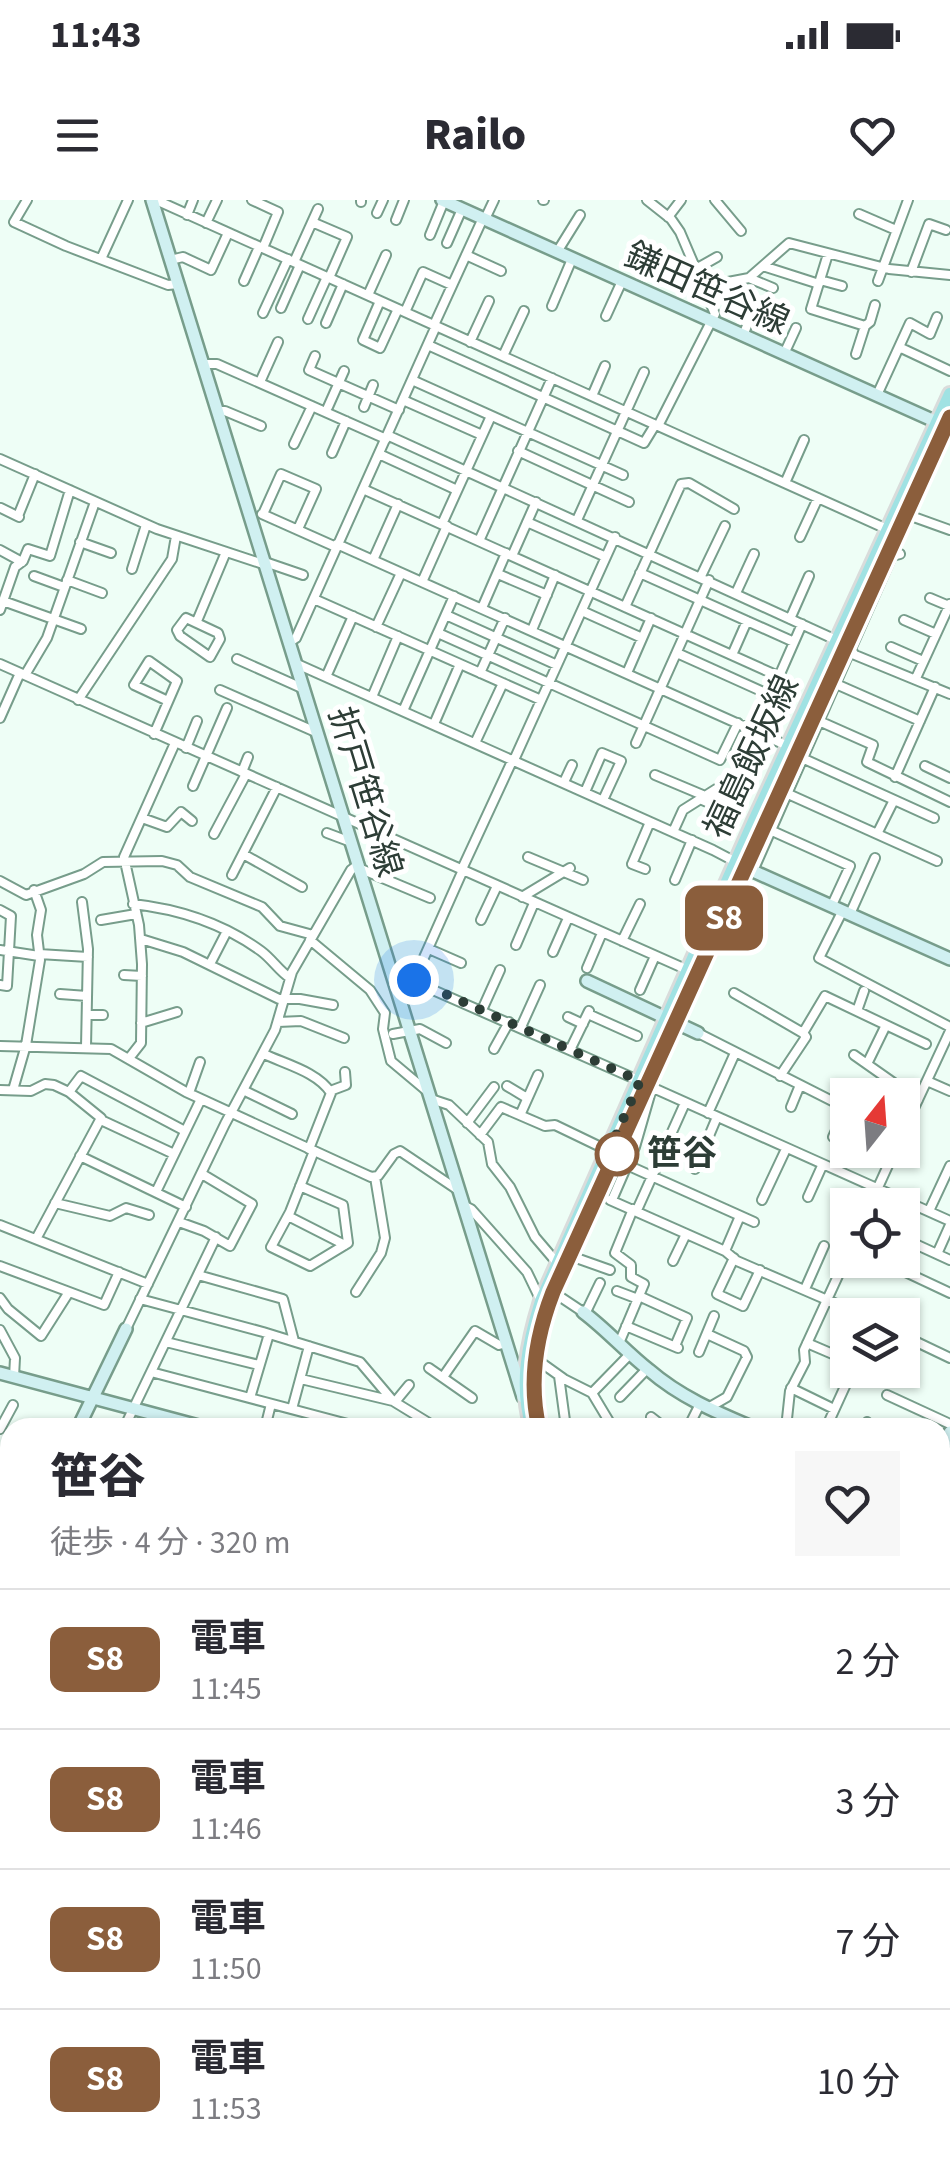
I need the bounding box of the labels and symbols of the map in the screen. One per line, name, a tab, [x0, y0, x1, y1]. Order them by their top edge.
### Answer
street label: 鎌田笹谷線	[617, 231, 797, 347]
street label: 福島飯坂線	[692, 667, 812, 847]
street label: 折戸笹谷線	[316, 701, 414, 883]
line badge: S8	[679, 886, 769, 950]
your location	[389, 955, 439, 1005]
north arrow	[830, 1078, 920, 1168]
place label: 笹谷	[647, 1129, 717, 1179]
marker: 笹谷	[596, 1133, 638, 1175]

